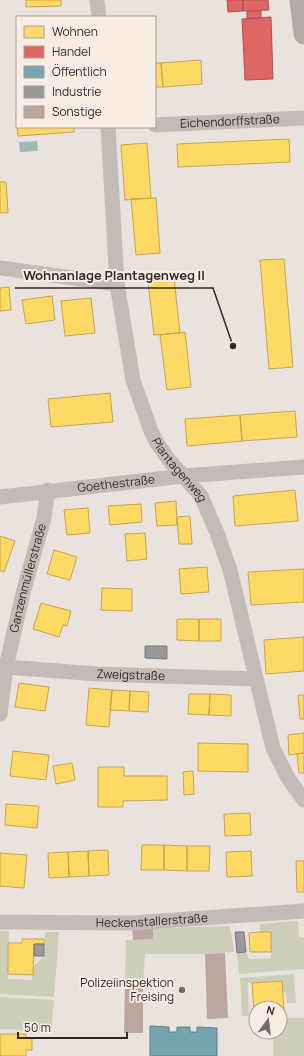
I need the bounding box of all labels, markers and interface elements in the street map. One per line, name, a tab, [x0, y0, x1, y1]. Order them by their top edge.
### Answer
legend	[16, 16, 156, 128]
text: Wohnen	[52, 23, 98, 40]
text: Handel	[52, 43, 91, 60]
text: Öffentlich	[52, 63, 107, 80]
text: Industrie	[52, 83, 101, 100]
text: Sonstige	[52, 103, 102, 120]
street label: Eichendorffstraße	[180, 110, 280, 132]
callout: Wohnanlage Plantagenweg II	[15, 263, 213, 288]
text: Wohnanlage Plantagenweg II	[23, 266, 205, 284]
street label: Plantagenweg	[148, 435, 212, 504]
street label: Goethestraße	[77, 470, 156, 496]
street label: Ganzenmüllerstraße	[5, 521, 50, 634]
street label: Zweigstraße	[96, 665, 165, 684]
street label: Heckenstallerstraße	[96, 909, 209, 931]
place label: Polizeiinspektion Freising	[80, 974, 174, 1005]
marker: Polizeiinspektion Freising	[177, 985, 187, 995]
north arrow	[248, 1000, 288, 1040]
text: N	[265, 1002, 277, 1018]
scale bar	[18, 1014, 127, 1040]
text: 50 m	[24, 1019, 51, 1036]

